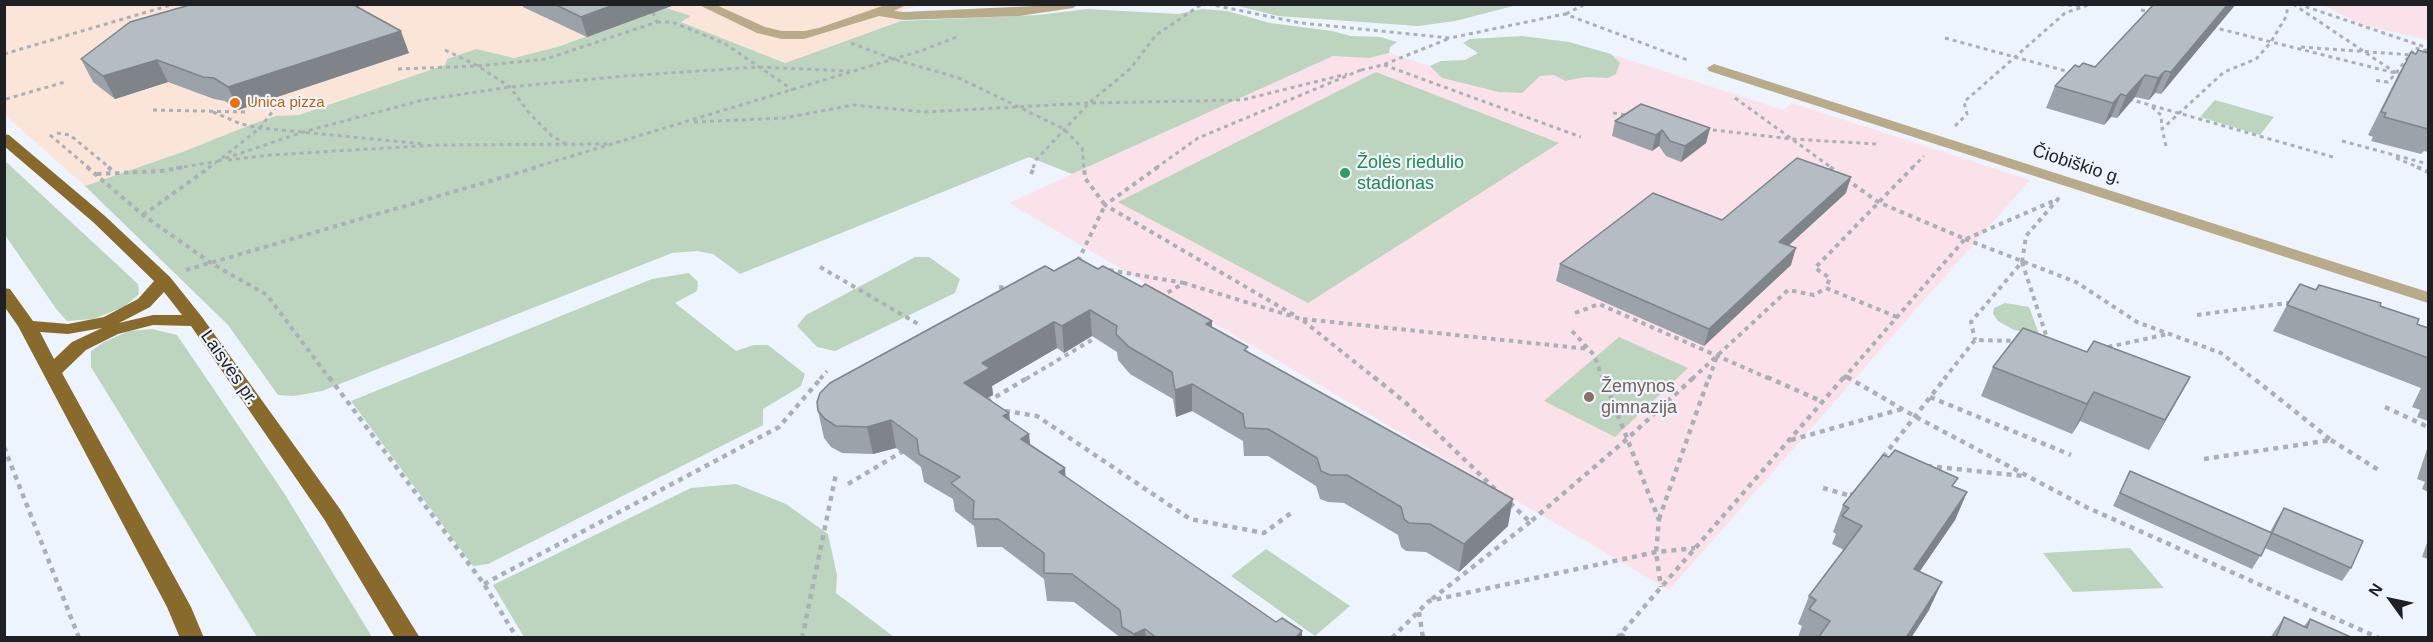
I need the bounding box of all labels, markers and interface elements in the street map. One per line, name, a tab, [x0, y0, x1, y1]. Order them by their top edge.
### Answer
place label: Unica pizza	[247, 94, 325, 112]
marker: Unica pizza	[228, 96, 242, 110]
street label: Čiobiškio g.	[2029, 140, 2125, 190]
place label: Žolės riedulio stadionas	[1357, 152, 1464, 195]
marker: Žolės riedulio stadionas	[1338, 166, 1352, 180]
street label: Laisvės pr.	[195, 327, 263, 409]
place label: Žemynos gimnazija	[1601, 376, 1677, 418]
marker: Žemynos gimnazija	[1582, 390, 1596, 404]
north arrow	[2361, 570, 2421, 630]
text: N	[2365, 580, 2386, 599]

